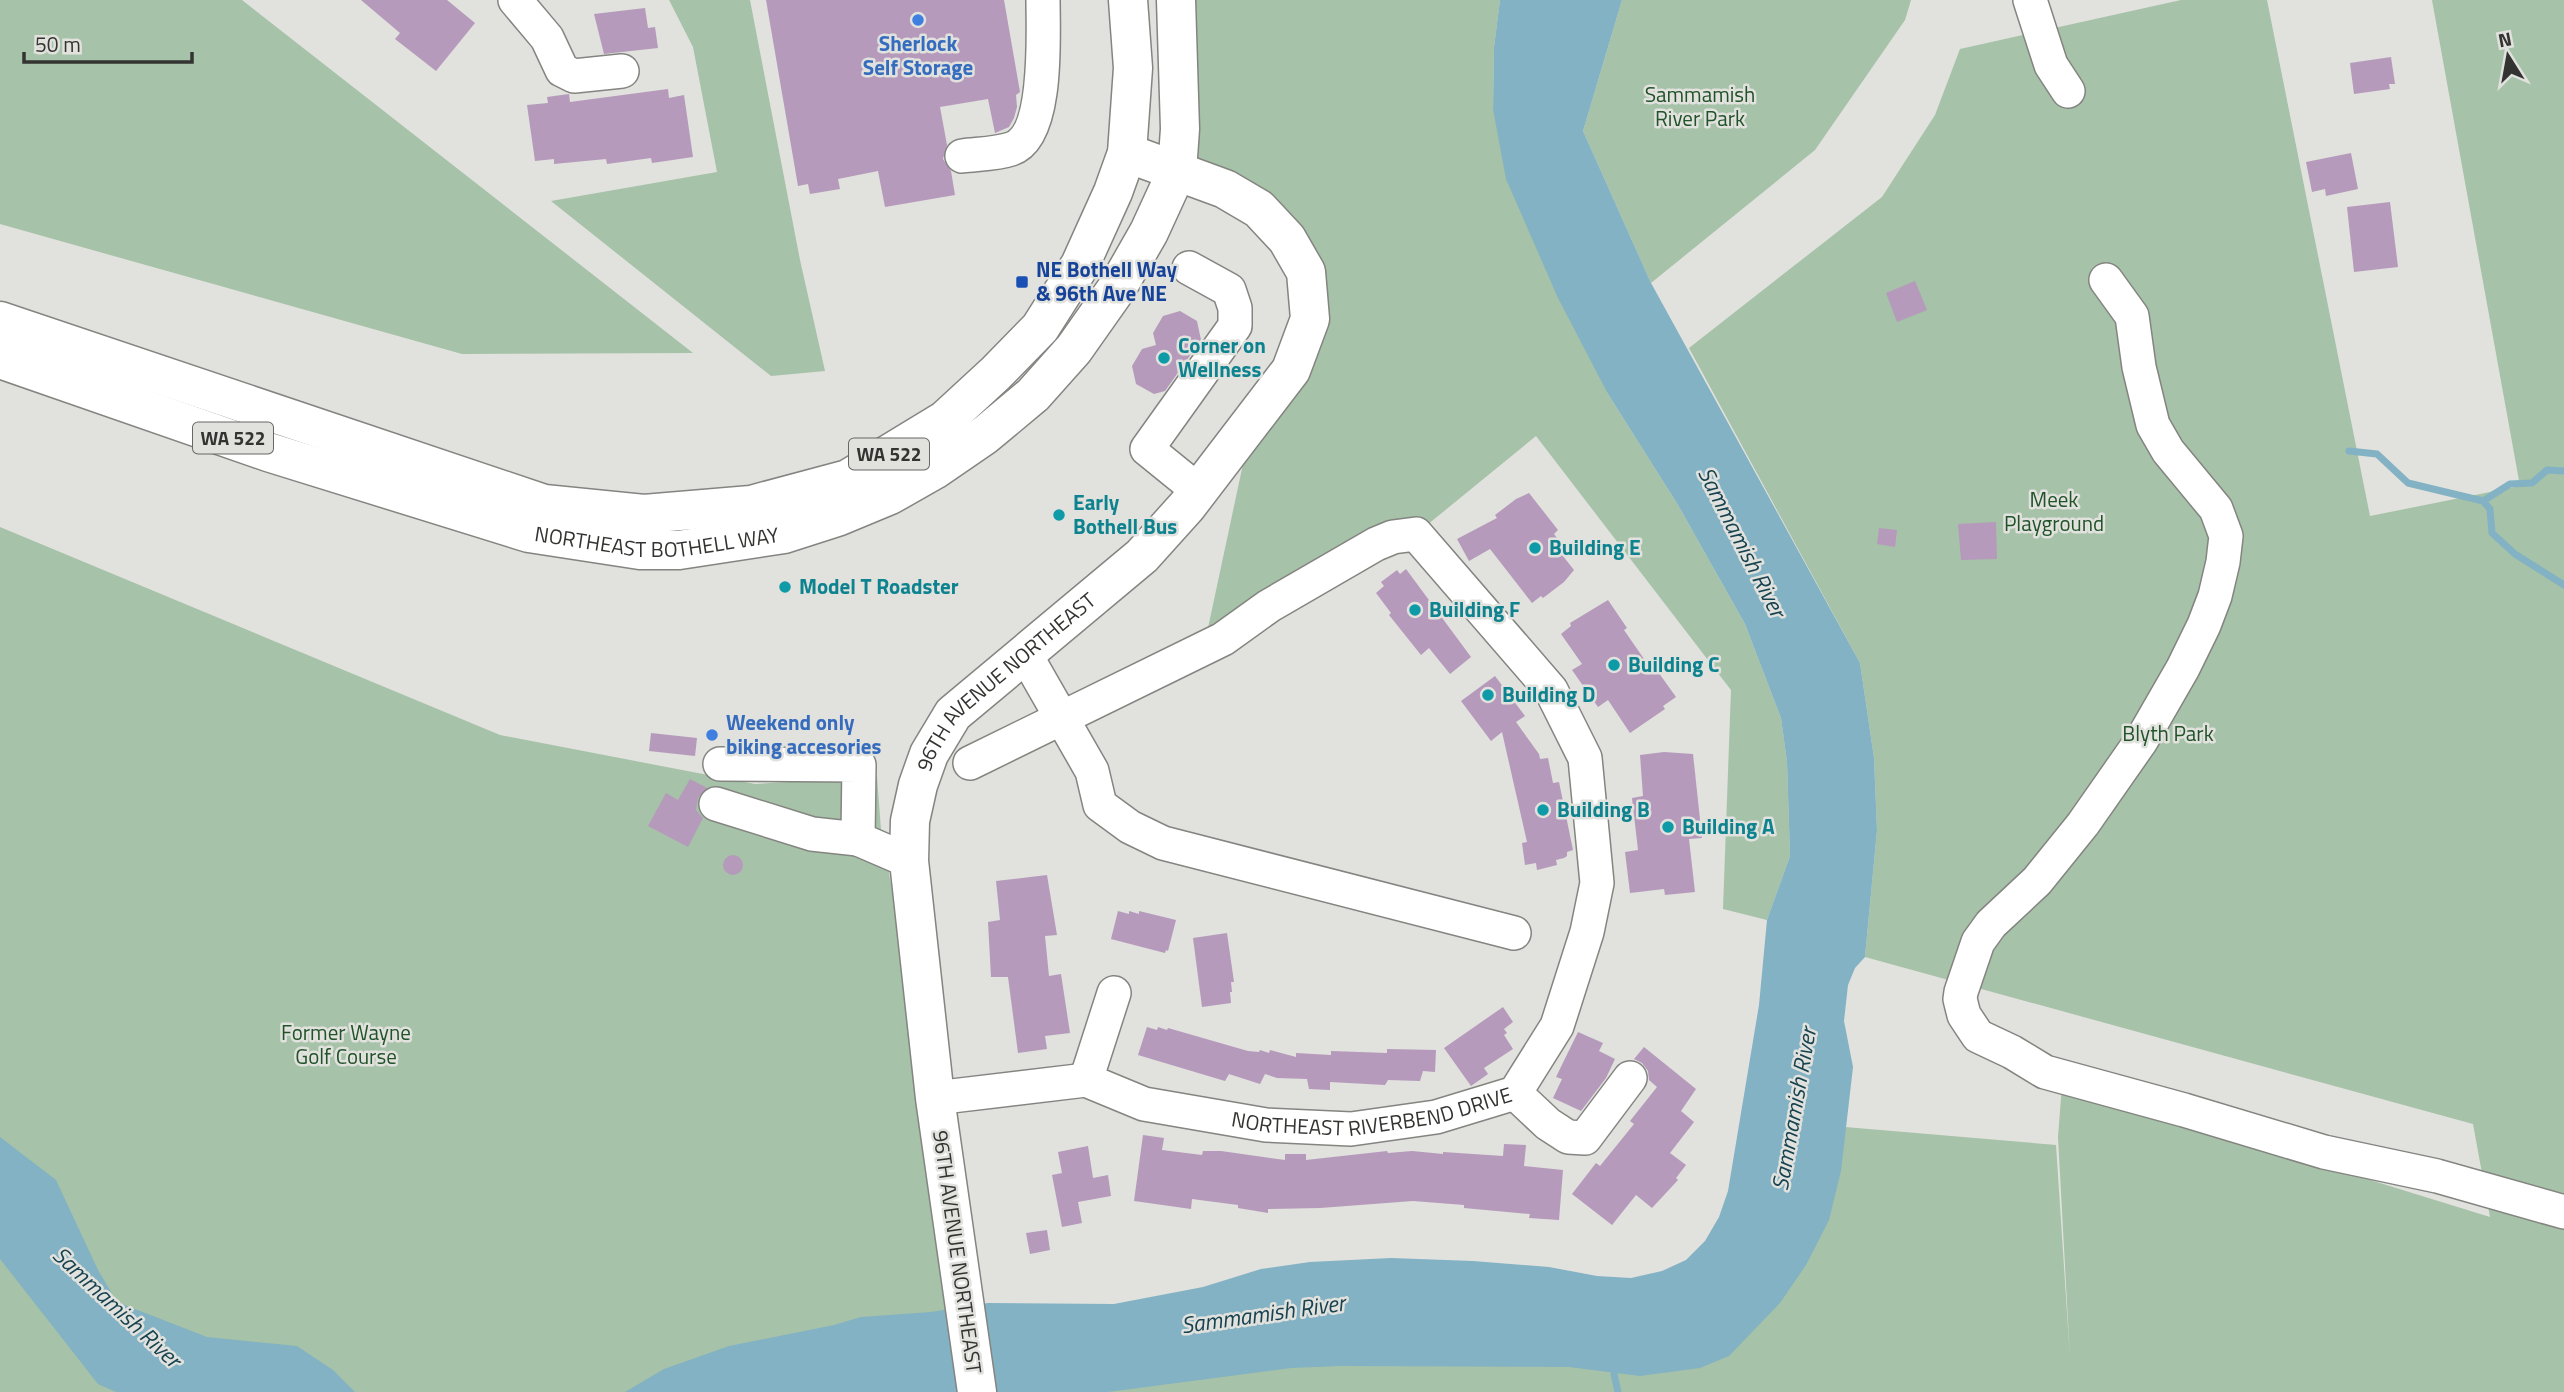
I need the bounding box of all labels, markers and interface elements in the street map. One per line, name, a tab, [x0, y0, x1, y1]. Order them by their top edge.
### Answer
marker: Sherlock Self Storage	[910, 12, 926, 28]
scale bar	[24, 21, 192, 65]
north arrow	[2473, 21, 2543, 91]
text: N	[2495, 23, 2514, 54]
place label: Sherlock Self Storage	[863, 27, 973, 83]
text: 50 m	[35, 28, 81, 60]
park label: Sammamish River Park	[1645, 78, 1755, 134]
place label: NE Bothell Way & 96th Ave NE	[1036, 253, 1177, 309]
marker: NE Bothell Way & 96th Ave NE	[1014, 274, 1030, 290]
place label: Corner on Wellness	[1178, 329, 1266, 385]
marker: Corner on Wellness	[1156, 350, 1172, 366]
road number: WA 522	[193, 422, 273, 453]
road number: WA 522	[849, 438, 929, 470]
water label: Sammamish River	[1689, 460, 1797, 626]
park label: Meek Playground	[2004, 483, 2104, 539]
place label: Early Bothell Bus	[1073, 486, 1177, 542]
marker: Early Bothell Bus	[1051, 507, 1067, 523]
street label: NORTHEAST BOTHELL WAY	[533, 517, 782, 565]
place label: Building E	[1549, 531, 1641, 563]
marker: Building E	[1527, 540, 1543, 556]
place label: Model T Roadster	[799, 570, 959, 602]
marker: Model T Roadster	[777, 579, 793, 595]
street label: 96TH AVENUE NORTHEAST	[907, 584, 1102, 775]
place label: Building F	[1429, 593, 1520, 625]
marker: Building F	[1407, 602, 1423, 618]
place label: Building C	[1628, 648, 1719, 680]
marker: Building C	[1606, 657, 1622, 673]
place label: Building D	[1502, 678, 1595, 710]
marker: Building D	[1480, 687, 1496, 703]
place label: Weekend only biking accesories	[726, 706, 882, 762]
park label: Blyth Park	[2122, 717, 2214, 749]
marker: Weekend only biking accesories	[704, 727, 720, 743]
place label: Building B	[1557, 793, 1650, 825]
marker: Building B	[1535, 802, 1551, 818]
place label: Building A	[1682, 810, 1775, 842]
marker: Building A	[1660, 819, 1676, 835]
park label: Former Wayne Golf Course	[281, 1016, 411, 1072]
water label: Sammamish River	[1762, 1022, 1826, 1193]
street label: NORTHEAST RIVERBEND DRIVE	[1229, 1078, 1516, 1144]
street label: 96TH AVENUE NORTHEAST	[925, 1128, 991, 1376]
water label: Sammamish River	[45, 1238, 192, 1378]
water label: Sammamish River	[1179, 1284, 1350, 1342]

